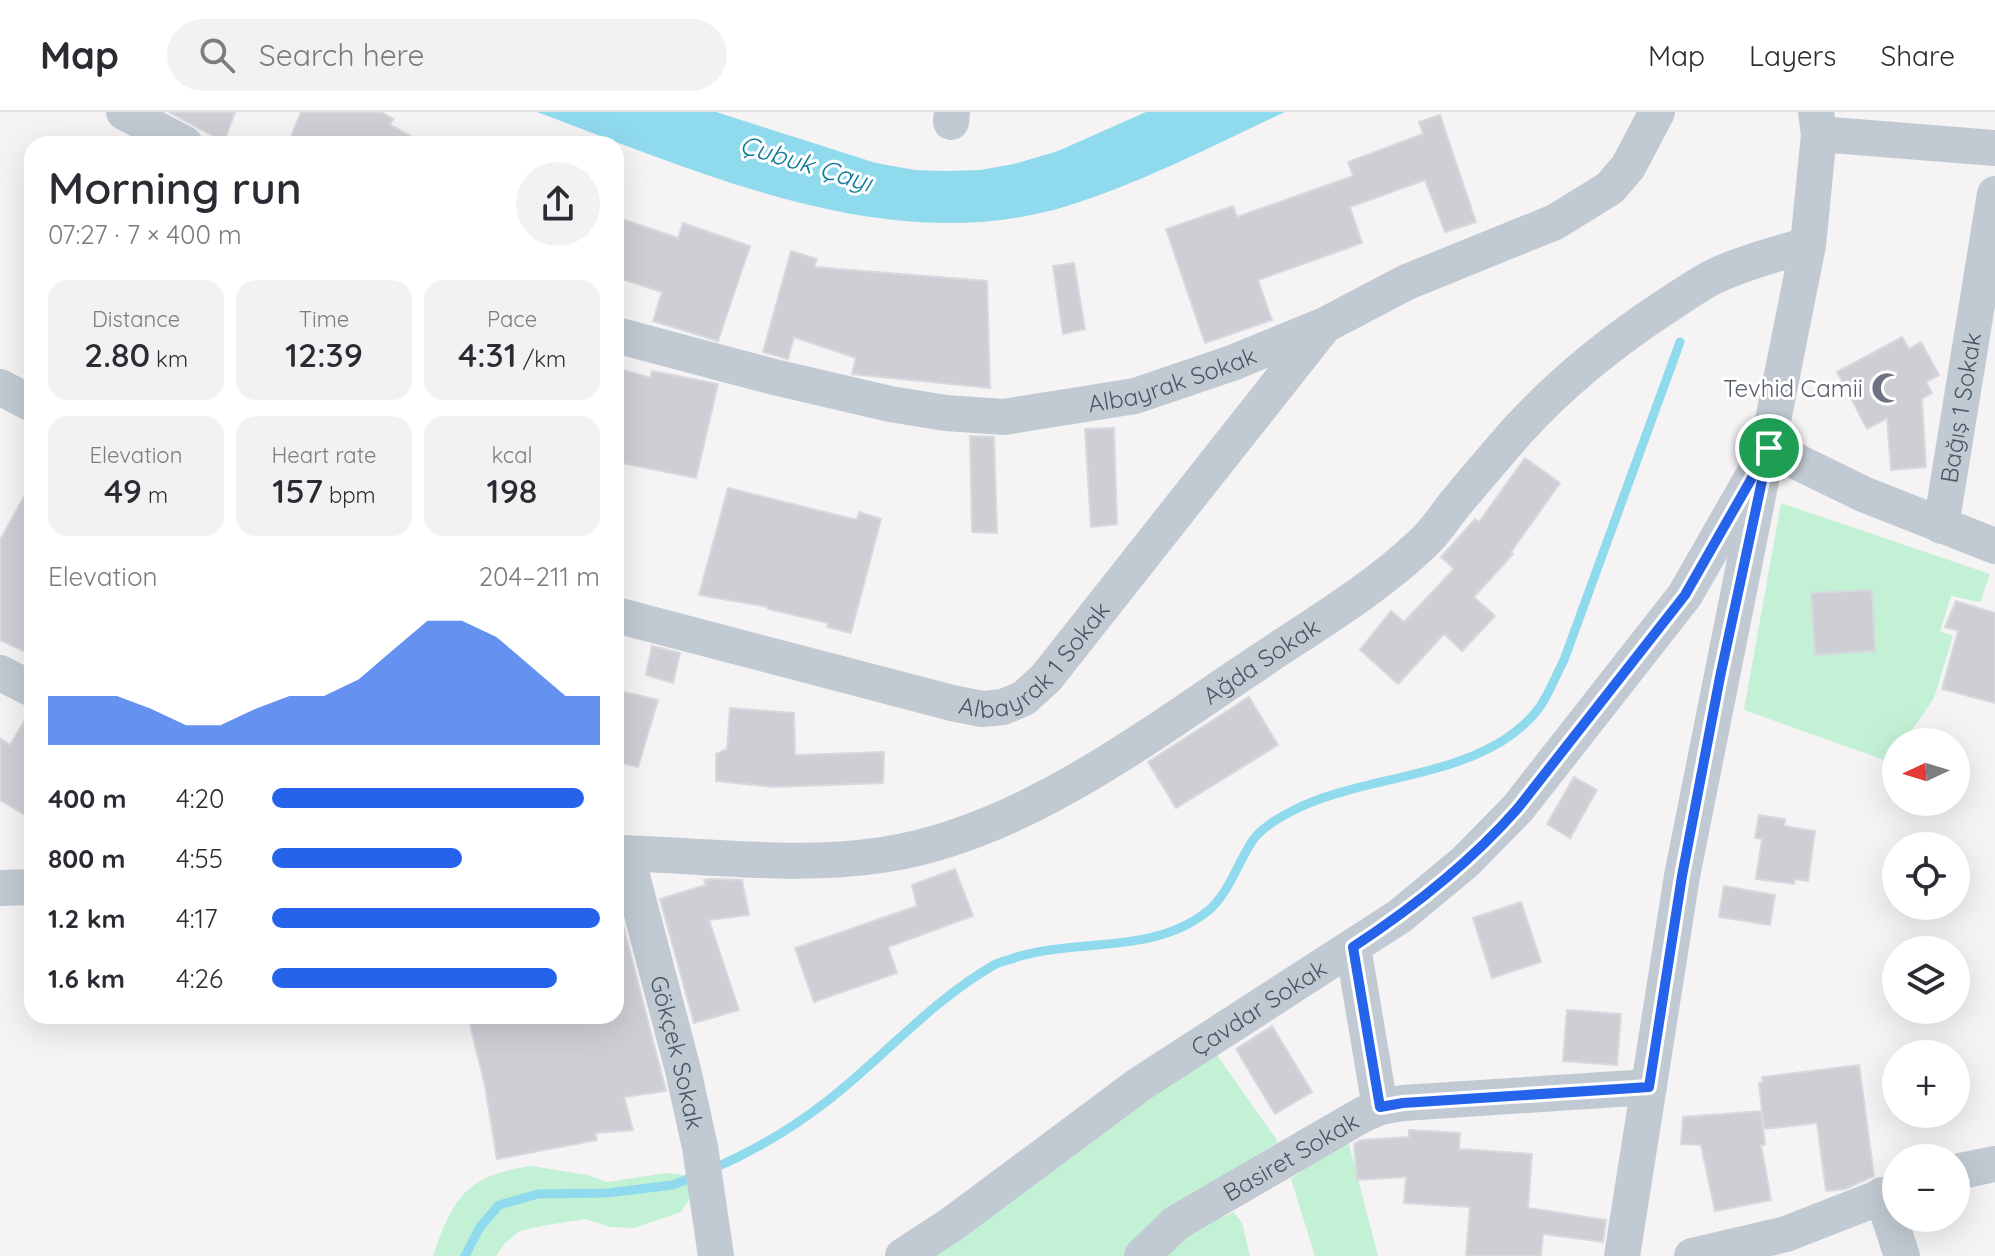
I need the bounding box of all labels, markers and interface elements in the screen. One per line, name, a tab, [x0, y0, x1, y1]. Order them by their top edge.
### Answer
search box	[167, 19, 727, 91]
text: Map	[40, 31, 119, 79]
icon: search	[195, 33, 239, 77]
text: Search here	[259, 36, 424, 74]
text: Map	[1648, 38, 1705, 73]
text: Layers	[1749, 38, 1836, 73]
text: Share	[1880, 38, 1955, 73]
water label: Çubuk Çayı	[736, 127, 877, 199]
text: Morning run	[48, 160, 302, 215]
button: share	[516, 162, 600, 246]
text: 07:27 · 7 × 400 m	[48, 218, 242, 251]
text: Distance	[92, 305, 180, 333]
text: Time	[299, 305, 349, 333]
text: Pace	[487, 305, 537, 333]
street label: Bağış 1 Sokak	[1933, 330, 1987, 485]
text: 2.80	[84, 333, 150, 376]
text: 12:39	[285, 333, 363, 376]
text: 4:31	[458, 333, 517, 376]
street label: Albayrak Sokak	[1086, 340, 1261, 418]
text: km	[150, 345, 188, 373]
text: /km	[517, 345, 566, 373]
mosque icon: Tevhid Camii	[1870, 371, 1904, 405]
place label: Tevhid Camii	[1723, 373, 1863, 403]
pin	[1735, 414, 1803, 482]
icon: arrive	[1747, 426, 1791, 470]
text: Elevation	[90, 441, 182, 469]
text: Heart rate	[272, 441, 376, 469]
text: kcal	[491, 441, 533, 469]
text: 49	[104, 469, 142, 512]
text: 157	[272, 469, 323, 512]
text: 198	[487, 469, 537, 512]
text: m	[142, 481, 168, 509]
text: bpm	[323, 481, 376, 509]
text: Elevation	[48, 560, 158, 593]
text: 204–211 m	[479, 560, 600, 593]
street label: Albayrak 1 Sokak	[956, 595, 1116, 724]
street label: Ağda Sokak	[1197, 611, 1325, 711]
north arrow	[1882, 728, 1970, 816]
map controls	[1882, 728, 1970, 1232]
text: 400 m	[48, 782, 126, 815]
text: 4:20	[176, 782, 224, 815]
button: locate	[1882, 832, 1970, 920]
text: 800 m	[48, 842, 125, 875]
text: 4:55	[176, 842, 223, 875]
text: 1.2 km	[48, 902, 125, 935]
text: 4:17	[176, 902, 218, 935]
button: layers	[1882, 936, 1970, 1024]
street label: Çavdar Sokak	[1185, 953, 1332, 1062]
text: 1.6 km	[48, 962, 125, 995]
text: 4:26	[176, 962, 223, 995]
street label: Gökçek Sokak	[644, 972, 711, 1132]
button: +	[1882, 1040, 1970, 1128]
street label: Basiret Sokak	[1218, 1105, 1364, 1207]
button: −	[1882, 1144, 1970, 1232]

